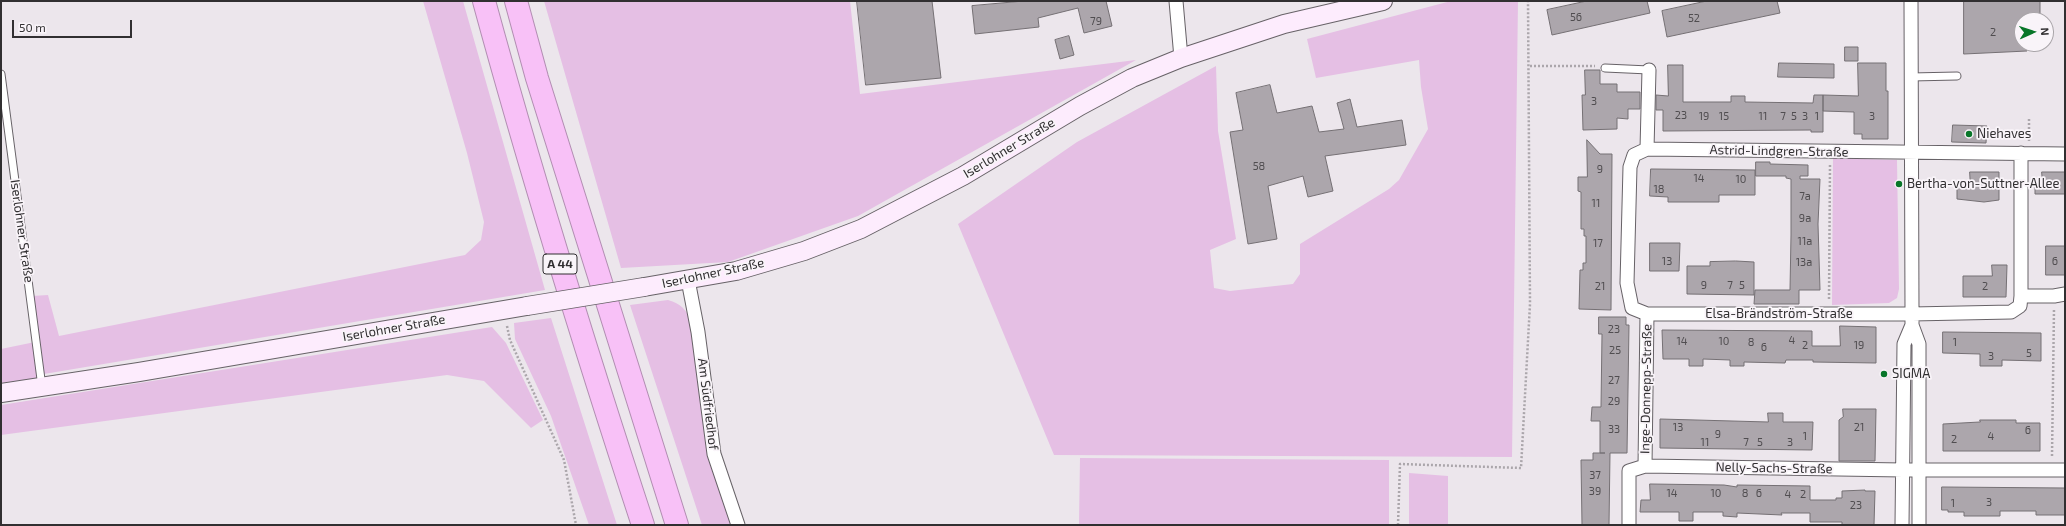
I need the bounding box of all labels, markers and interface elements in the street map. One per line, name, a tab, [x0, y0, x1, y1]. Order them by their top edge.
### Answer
house number: 56	[1570, 10, 1582, 24]
house number: 52	[1688, 11, 1700, 25]
scale bar	[14, 12, 134, 38]
north arrow	[2014, 12, 2054, 52]
house number: 79	[1090, 14, 1102, 28]
text: 50 m	[19, 20, 46, 34]
house number: 2	[1990, 25, 1996, 39]
text: N	[2039, 27, 2052, 36]
house number: 3	[1591, 94, 1597, 108]
house number: 23	[1675, 108, 1687, 122]
house number: 19	[1699, 109, 1709, 123]
house number: 15	[1719, 109, 1729, 123]
house number: 11	[1759, 109, 1767, 123]
house number: 7	[1780, 109, 1786, 123]
house number: 5	[1791, 109, 1797, 123]
house number: 3	[1802, 109, 1808, 123]
house number: 1	[1815, 109, 1819, 123]
house number: 3	[1869, 109, 1875, 123]
street label: Iserlohner Straße	[960, 115, 1058, 181]
place label: Niehaves	[1977, 126, 2031, 142]
marker: Niehaves	[1964, 129, 1974, 139]
street label: Astrid-Lindgren-Straße	[1709, 142, 1849, 160]
house number: 58	[1253, 159, 1265, 173]
house number: 9	[1597, 162, 1603, 176]
house number: 14	[1693, 171, 1705, 185]
house number: 10	[1735, 172, 1747, 186]
place label: Bertha-von-Suttner-Allee	[1907, 176, 2060, 192]
street label: Iserlohner Straße	[7, 178, 37, 284]
marker: Bertha-von-Suttner-Allee	[1894, 179, 1904, 189]
house number: 18	[1653, 182, 1665, 196]
house number: 7a	[1799, 189, 1811, 203]
house number: 11	[1592, 196, 1600, 210]
house number: 9a	[1799, 211, 1811, 225]
house number: 11a	[1798, 234, 1812, 248]
house number: 17	[1593, 236, 1603, 250]
road number: A 44	[543, 254, 577, 274]
house number: 13	[1662, 254, 1672, 268]
house number: 6	[2052, 254, 2058, 268]
street label: Iserlohner Straße	[661, 255, 765, 291]
house number: 13a	[1796, 255, 1812, 269]
house number: 9	[1701, 278, 1707, 292]
house number: 7	[1727, 278, 1733, 292]
house number: 5	[1739, 278, 1745, 292]
house number: 21	[1595, 279, 1605, 293]
house number: 2	[1982, 279, 1988, 293]
street label: Elsa-Brändström-Straße	[1705, 306, 1853, 322]
street label: Iserlohner Straße	[341, 311, 447, 345]
house number: 23	[1608, 322, 1620, 336]
street label: Inge-Donnepp-Straße	[1637, 324, 1655, 454]
house number: 4	[1789, 333, 1795, 347]
house number: 14	[1676, 334, 1688, 348]
house number: 10	[1718, 334, 1730, 348]
house number: 8	[1748, 335, 1754, 349]
house number: 1	[1953, 335, 1957, 349]
house number: 2	[1802, 338, 1808, 352]
house number: 19	[1854, 338, 1864, 352]
house number: 6	[1761, 340, 1767, 354]
house number: 25	[1609, 343, 1621, 357]
house number: 5	[2026, 346, 2032, 360]
house number: 3	[1988, 349, 1994, 363]
street label: Am Südfriedhof	[695, 357, 721, 451]
place label: SIGMA	[1892, 366, 1930, 382]
marker: SIGMA	[1879, 369, 1889, 379]
house number: 27	[1608, 373, 1620, 387]
house number: 29	[1608, 394, 1620, 408]
house number: 13	[1673, 420, 1683, 434]
house number: 21	[1854, 420, 1864, 434]
house number: 33	[1608, 422, 1620, 436]
house number: 6	[2025, 423, 2031, 437]
house number: 9	[1715, 427, 1721, 441]
house number: 1	[1803, 429, 1807, 443]
house number: 4	[1988, 429, 1994, 443]
house number: 2	[1951, 432, 1957, 446]
house number: 11	[1701, 435, 1709, 449]
house number: 7	[1743, 435, 1749, 449]
house number: 5	[1757, 435, 1763, 449]
house number: 3	[1787, 435, 1793, 449]
street label: Nelly-Sachs-Straße	[1715, 459, 1833, 477]
house number: 37	[1589, 468, 1601, 482]
house number: 39	[1589, 484, 1601, 498]
house number: 14	[1666, 486, 1678, 500]
house number: 10	[1710, 486, 1722, 500]
house number: 8	[1742, 486, 1748, 500]
house number: 6	[1756, 486, 1762, 500]
house number: 4	[1785, 487, 1791, 501]
house number: 2	[1800, 487, 1806, 501]
house number: 3	[1986, 495, 1992, 509]
house number: 1	[1951, 496, 1955, 510]
house number: 23	[1850, 498, 1862, 512]

